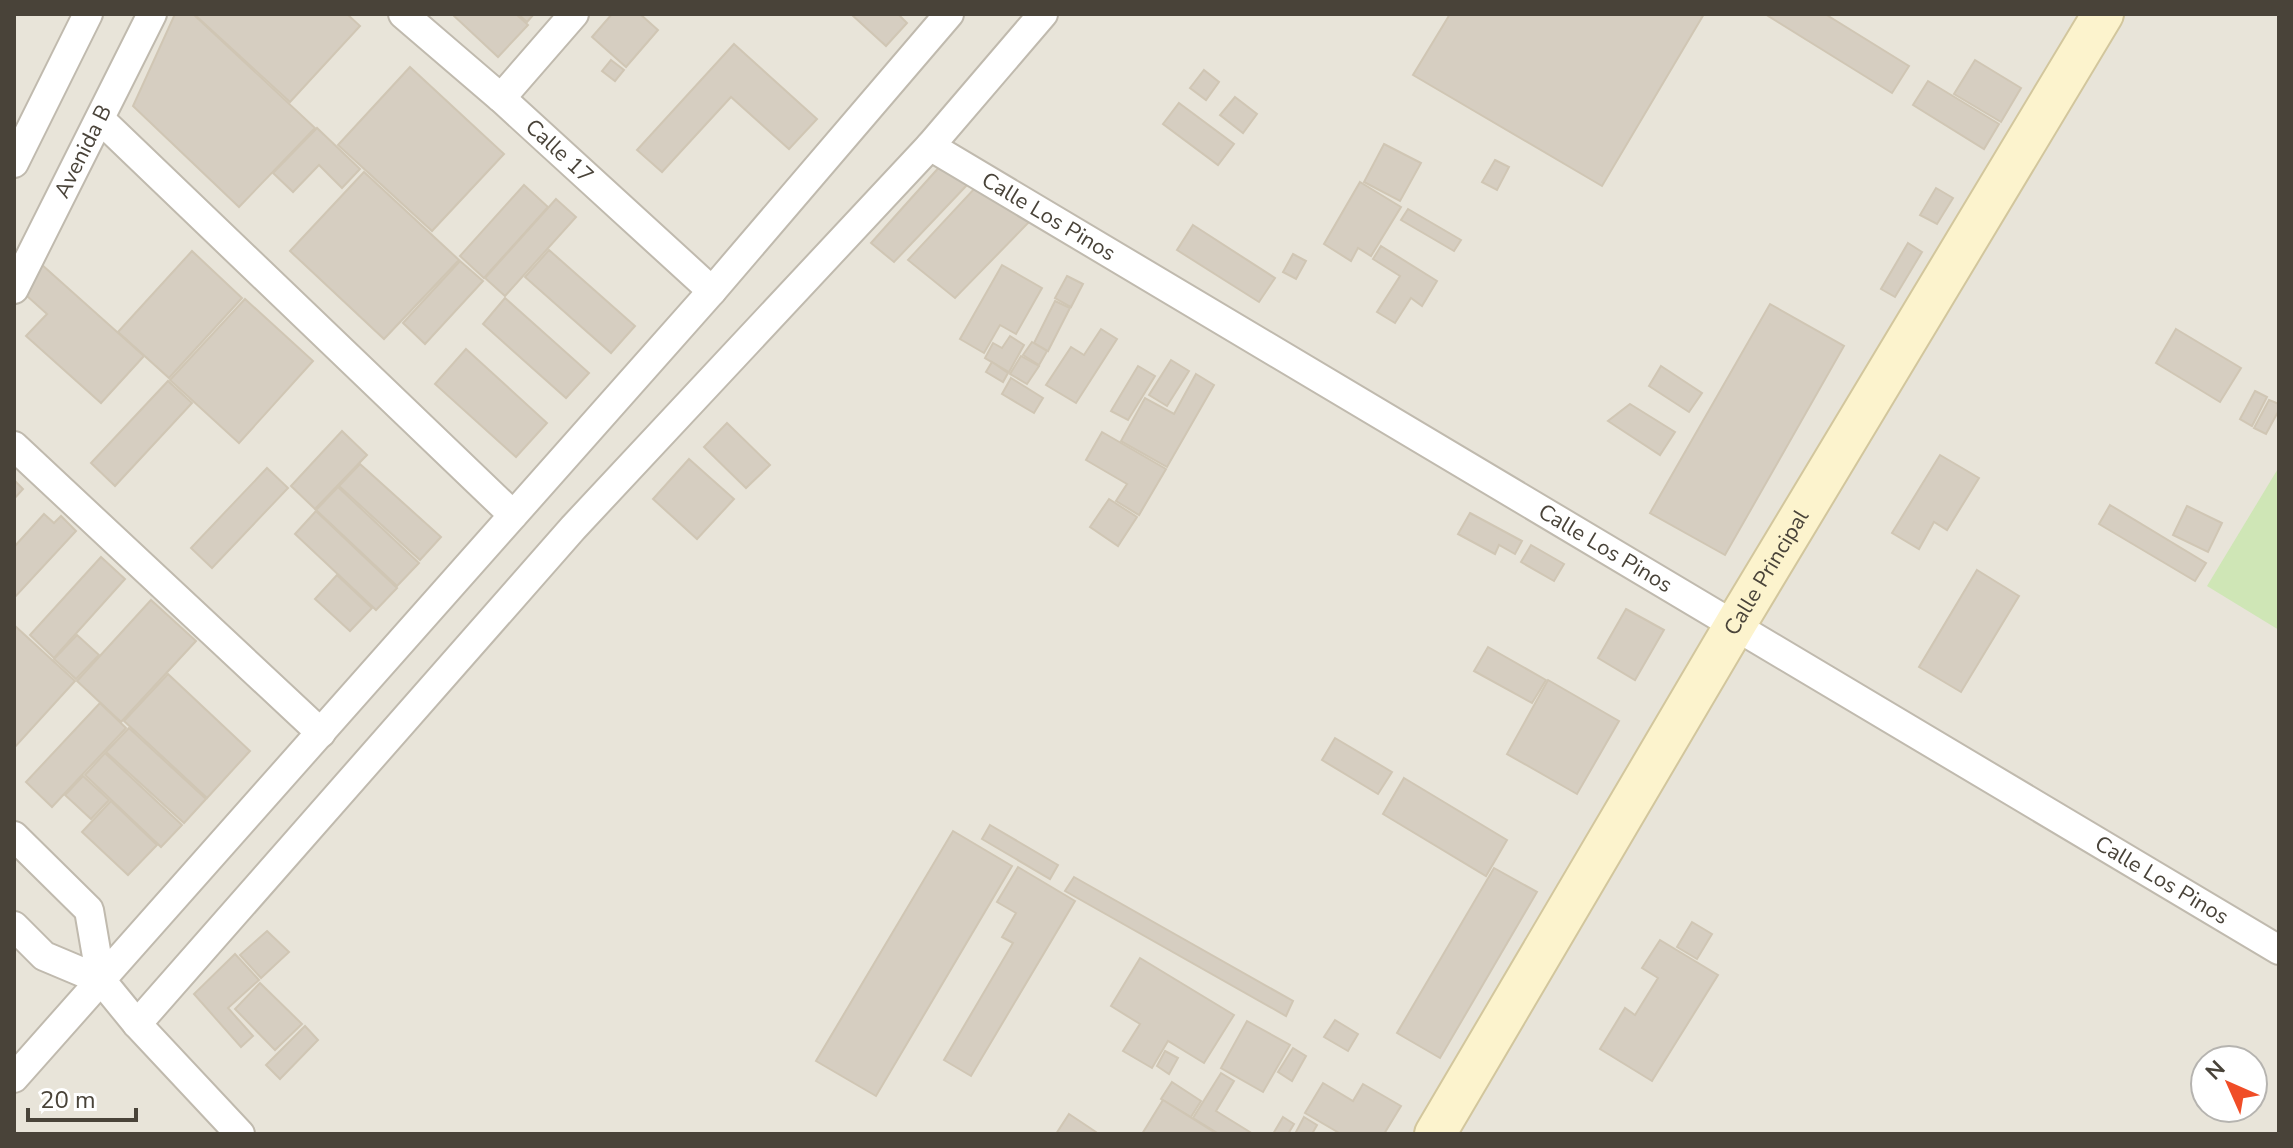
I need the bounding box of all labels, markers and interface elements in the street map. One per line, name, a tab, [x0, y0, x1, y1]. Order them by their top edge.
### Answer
street label: Avenida B	[47, 99, 119, 203]
street label: Calle 17	[519, 112, 600, 190]
street label: Calle Los Pinos	[976, 165, 1121, 268]
street label: Calle Los Pinos	[1533, 497, 1678, 600]
street label: Calle Principal	[1717, 504, 1816, 641]
street label: Calle Los Pinos	[2089, 829, 2234, 932]
north arrow	[2189, 1044, 2269, 1124]
text: N	[2199, 1054, 2232, 1087]
scale bar	[28, 1072, 136, 1122]
text: 20 m	[40, 1084, 96, 1116]

